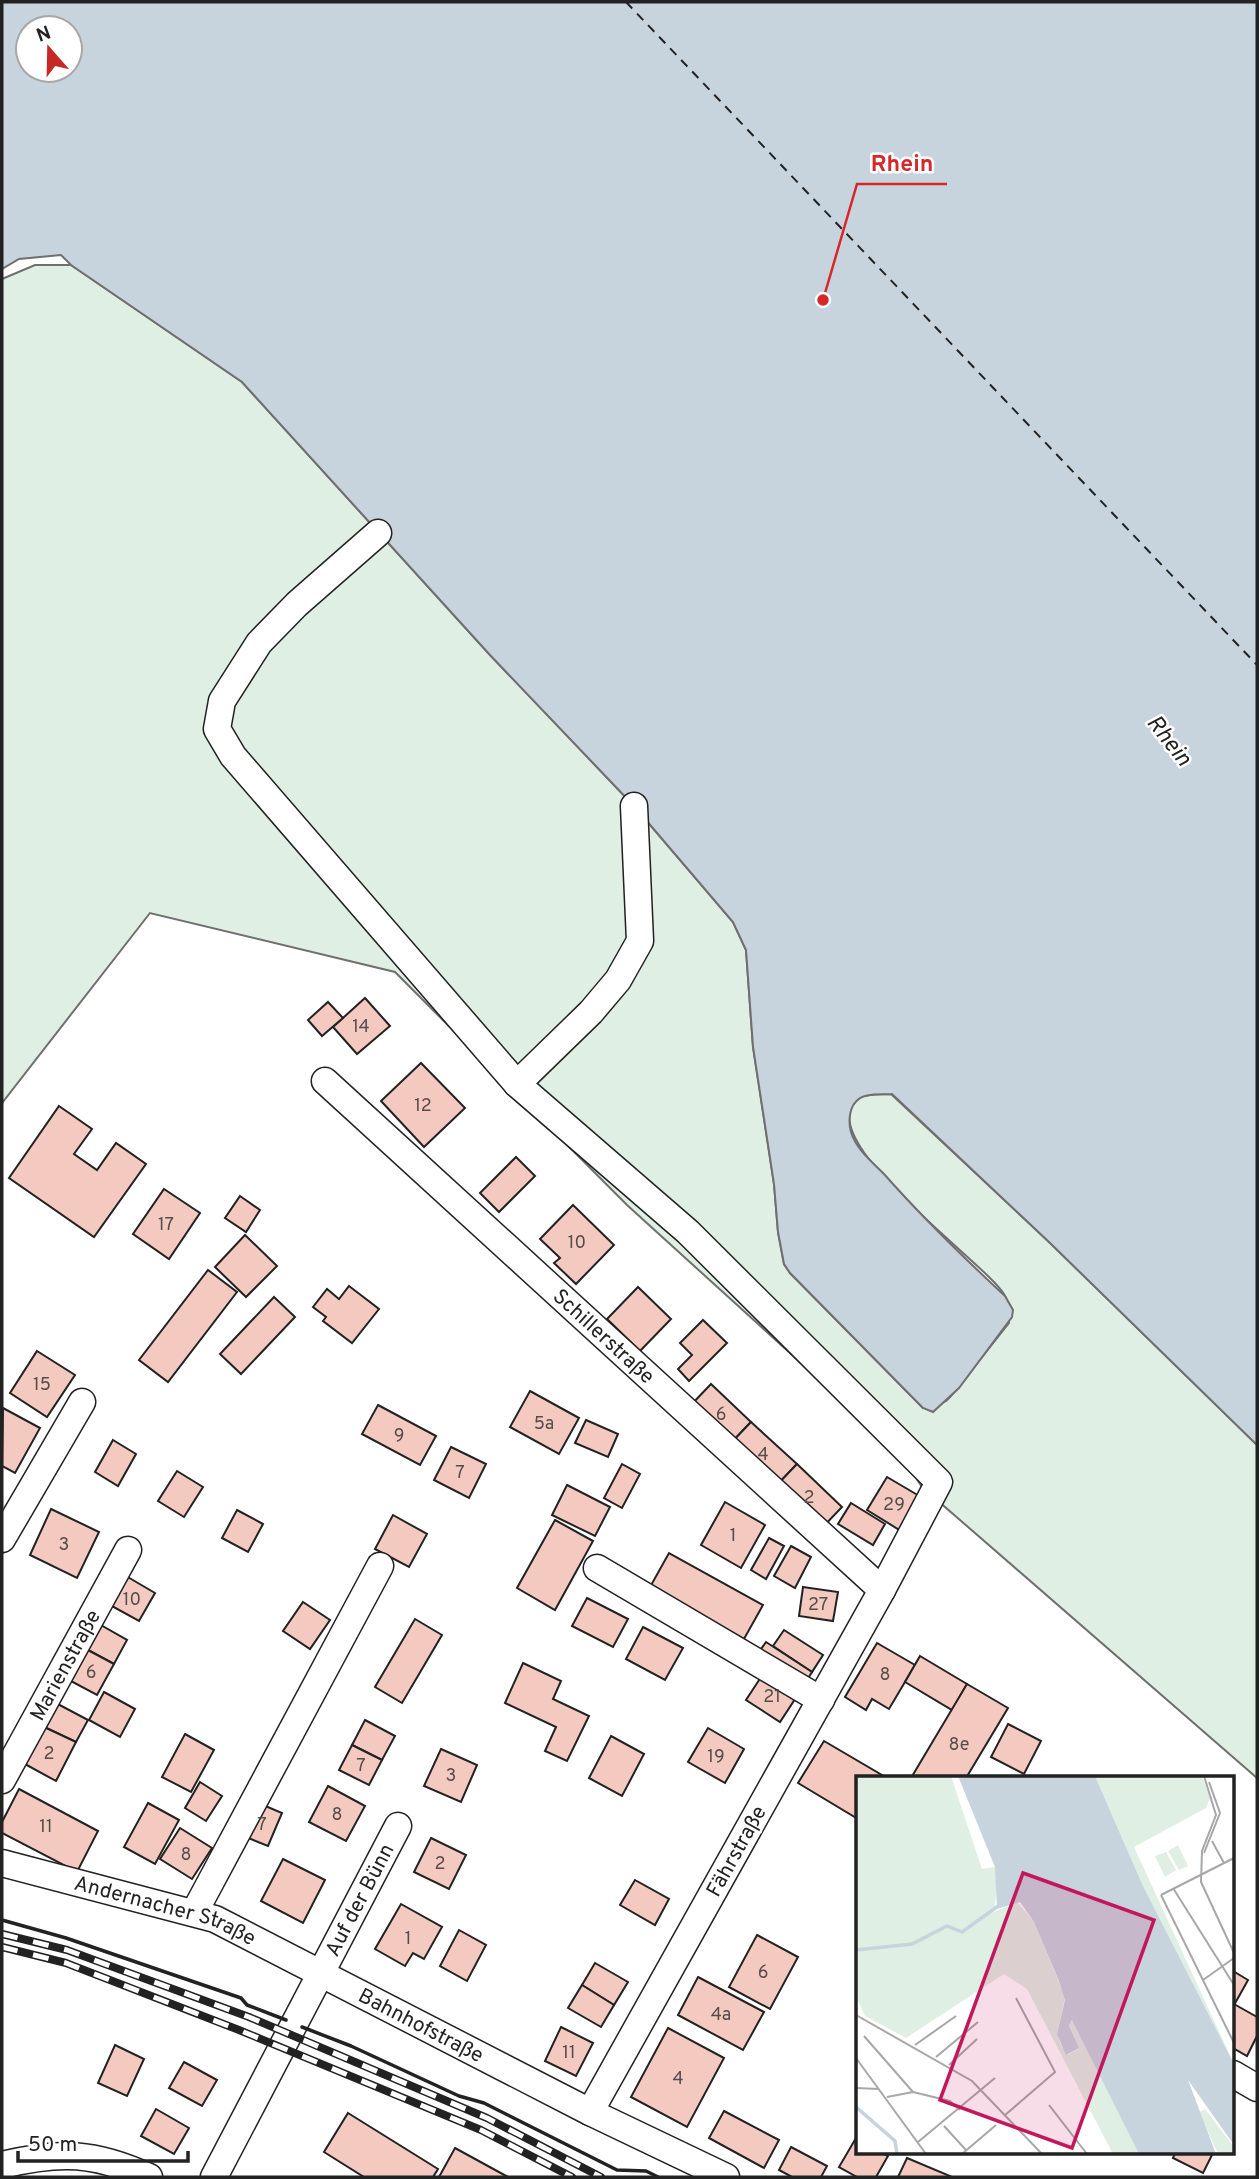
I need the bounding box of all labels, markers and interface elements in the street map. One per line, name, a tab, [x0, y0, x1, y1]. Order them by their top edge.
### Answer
north arrow	[14, 14, 84, 84]
text: N	[33, 21, 54, 49]
callout: Rhein	[857, 140, 947, 184]
text: Rhein	[871, 151, 933, 180]
water label: Rhein	[1139, 710, 1197, 773]
house number: 14	[352, 1016, 370, 1039]
house number: 12	[414, 1095, 432, 1118]
house number: 17	[158, 1214, 174, 1237]
house number: 10	[568, 1232, 586, 1255]
street label: Schillerstraße	[546, 1284, 660, 1391]
house number: 15	[33, 1374, 51, 1397]
house number: 6	[716, 1404, 726, 1427]
house number: 5a	[534, 1413, 554, 1436]
house number: 9	[394, 1425, 404, 1448]
house number: 4	[757, 1444, 769, 1467]
house number: 7	[455, 1462, 465, 1485]
house number: 2	[803, 1487, 815, 1510]
house number: 29	[883, 1494, 905, 1517]
house number: 1	[730, 1525, 736, 1548]
house number: 3	[59, 1534, 69, 1557]
house number: 10	[123, 1589, 141, 1612]
house number: 27	[808, 1594, 828, 1617]
street label: Marienstraße	[25, 1605, 108, 1726]
house number: 6	[86, 1662, 96, 1685]
house number: 8	[880, 1664, 891, 1687]
house number: 21	[763, 1686, 781, 1709]
house number: 8e	[949, 1734, 969, 1757]
house number: 2	[43, 1743, 55, 1766]
house number: 19	[707, 1746, 725, 1769]
house number: 7	[356, 1755, 366, 1778]
house number: 3	[446, 1765, 456, 1788]
inset map	[856, 1776, 1234, 2154]
street label: Fährstraße	[701, 1801, 773, 1902]
house number: 8	[332, 1804, 343, 1827]
house number: 7	[257, 1814, 267, 1837]
house number: 11	[39, 1816, 53, 1839]
street label: Auf der Bünn	[320, 1839, 401, 1962]
house number: 8	[181, 1844, 192, 1867]
house number: 2	[434, 1853, 446, 1876]
street label: Andernacher Straße	[71, 1871, 260, 1953]
house number: 1	[405, 1928, 411, 1951]
house number: 6	[758, 1962, 768, 1985]
street label: Bahnhofstraße	[353, 1983, 488, 2070]
house number: 4a	[711, 2004, 731, 2027]
house number: 11	[562, 2042, 576, 2065]
house number: 4	[672, 2068, 684, 2091]
scale bar	[18, 2120, 187, 2164]
text: 50 m	[28, 2132, 77, 2159]

